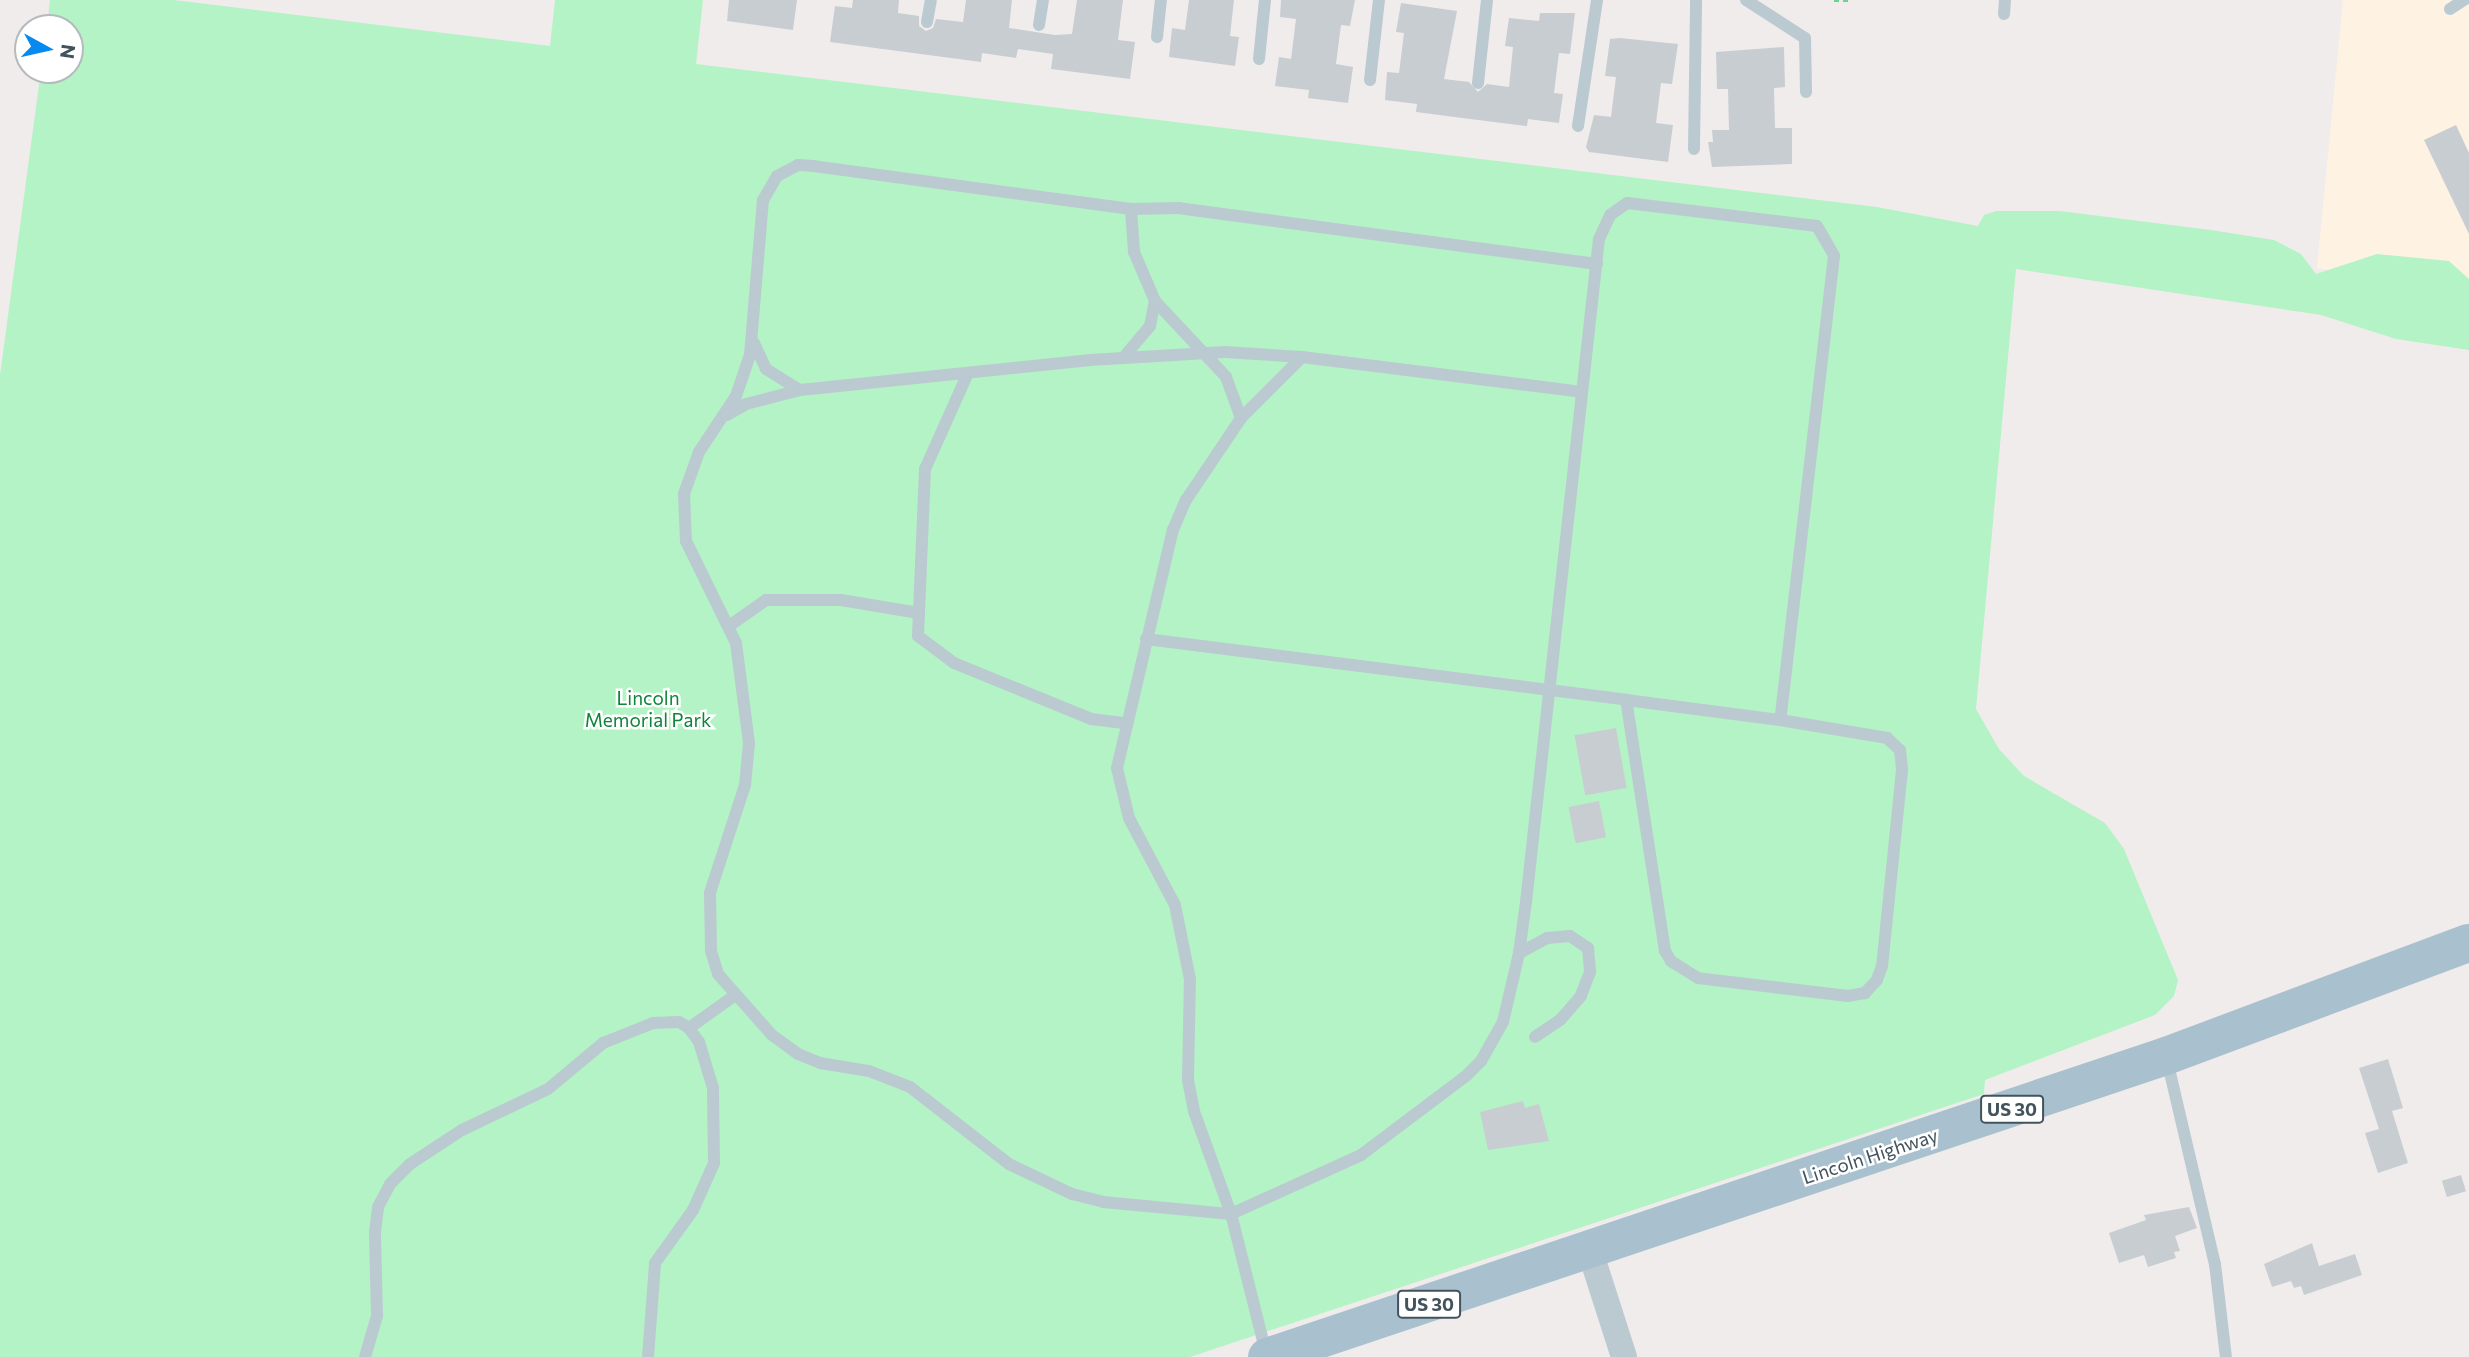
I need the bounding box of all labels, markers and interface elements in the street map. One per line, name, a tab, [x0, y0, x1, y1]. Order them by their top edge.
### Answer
north arrow	[14, 14, 84, 84]
text: N	[56, 43, 81, 60]
park label: Lincoln Memorial Park	[585, 687, 711, 731]
road number: US 30	[1979, 1094, 2045, 1124]
street label: Lincoln Highway	[1799, 1123, 1941, 1189]
road number: US 30	[1396, 1289, 1462, 1318]

